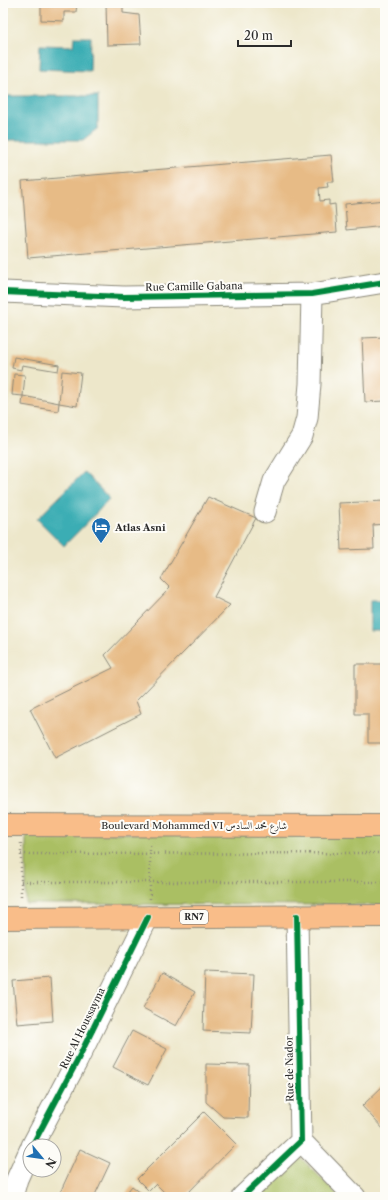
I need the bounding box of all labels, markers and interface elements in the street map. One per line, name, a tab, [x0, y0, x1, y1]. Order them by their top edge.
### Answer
scale bar	[238, 22, 291, 48]
text: 20 m	[244, 28, 273, 43]
street label: Rue Camille Gabana	[145, 279, 244, 294]
hotel icon: Atlas Asni	[90, 516, 112, 544]
place label: Atlas Asni	[114, 521, 166, 534]
street label: Boulevard Mohammed VI شارع محمد السادس	[101, 819, 287, 835]
road number: RN7	[180, 910, 208, 924]
street label: Rue Al Houssayma	[57, 985, 108, 1071]
street label: Rue de Nador	[282, 1035, 297, 1102]
north arrow	[22, 1138, 62, 1178]
text: N	[42, 1155, 59, 1171]

